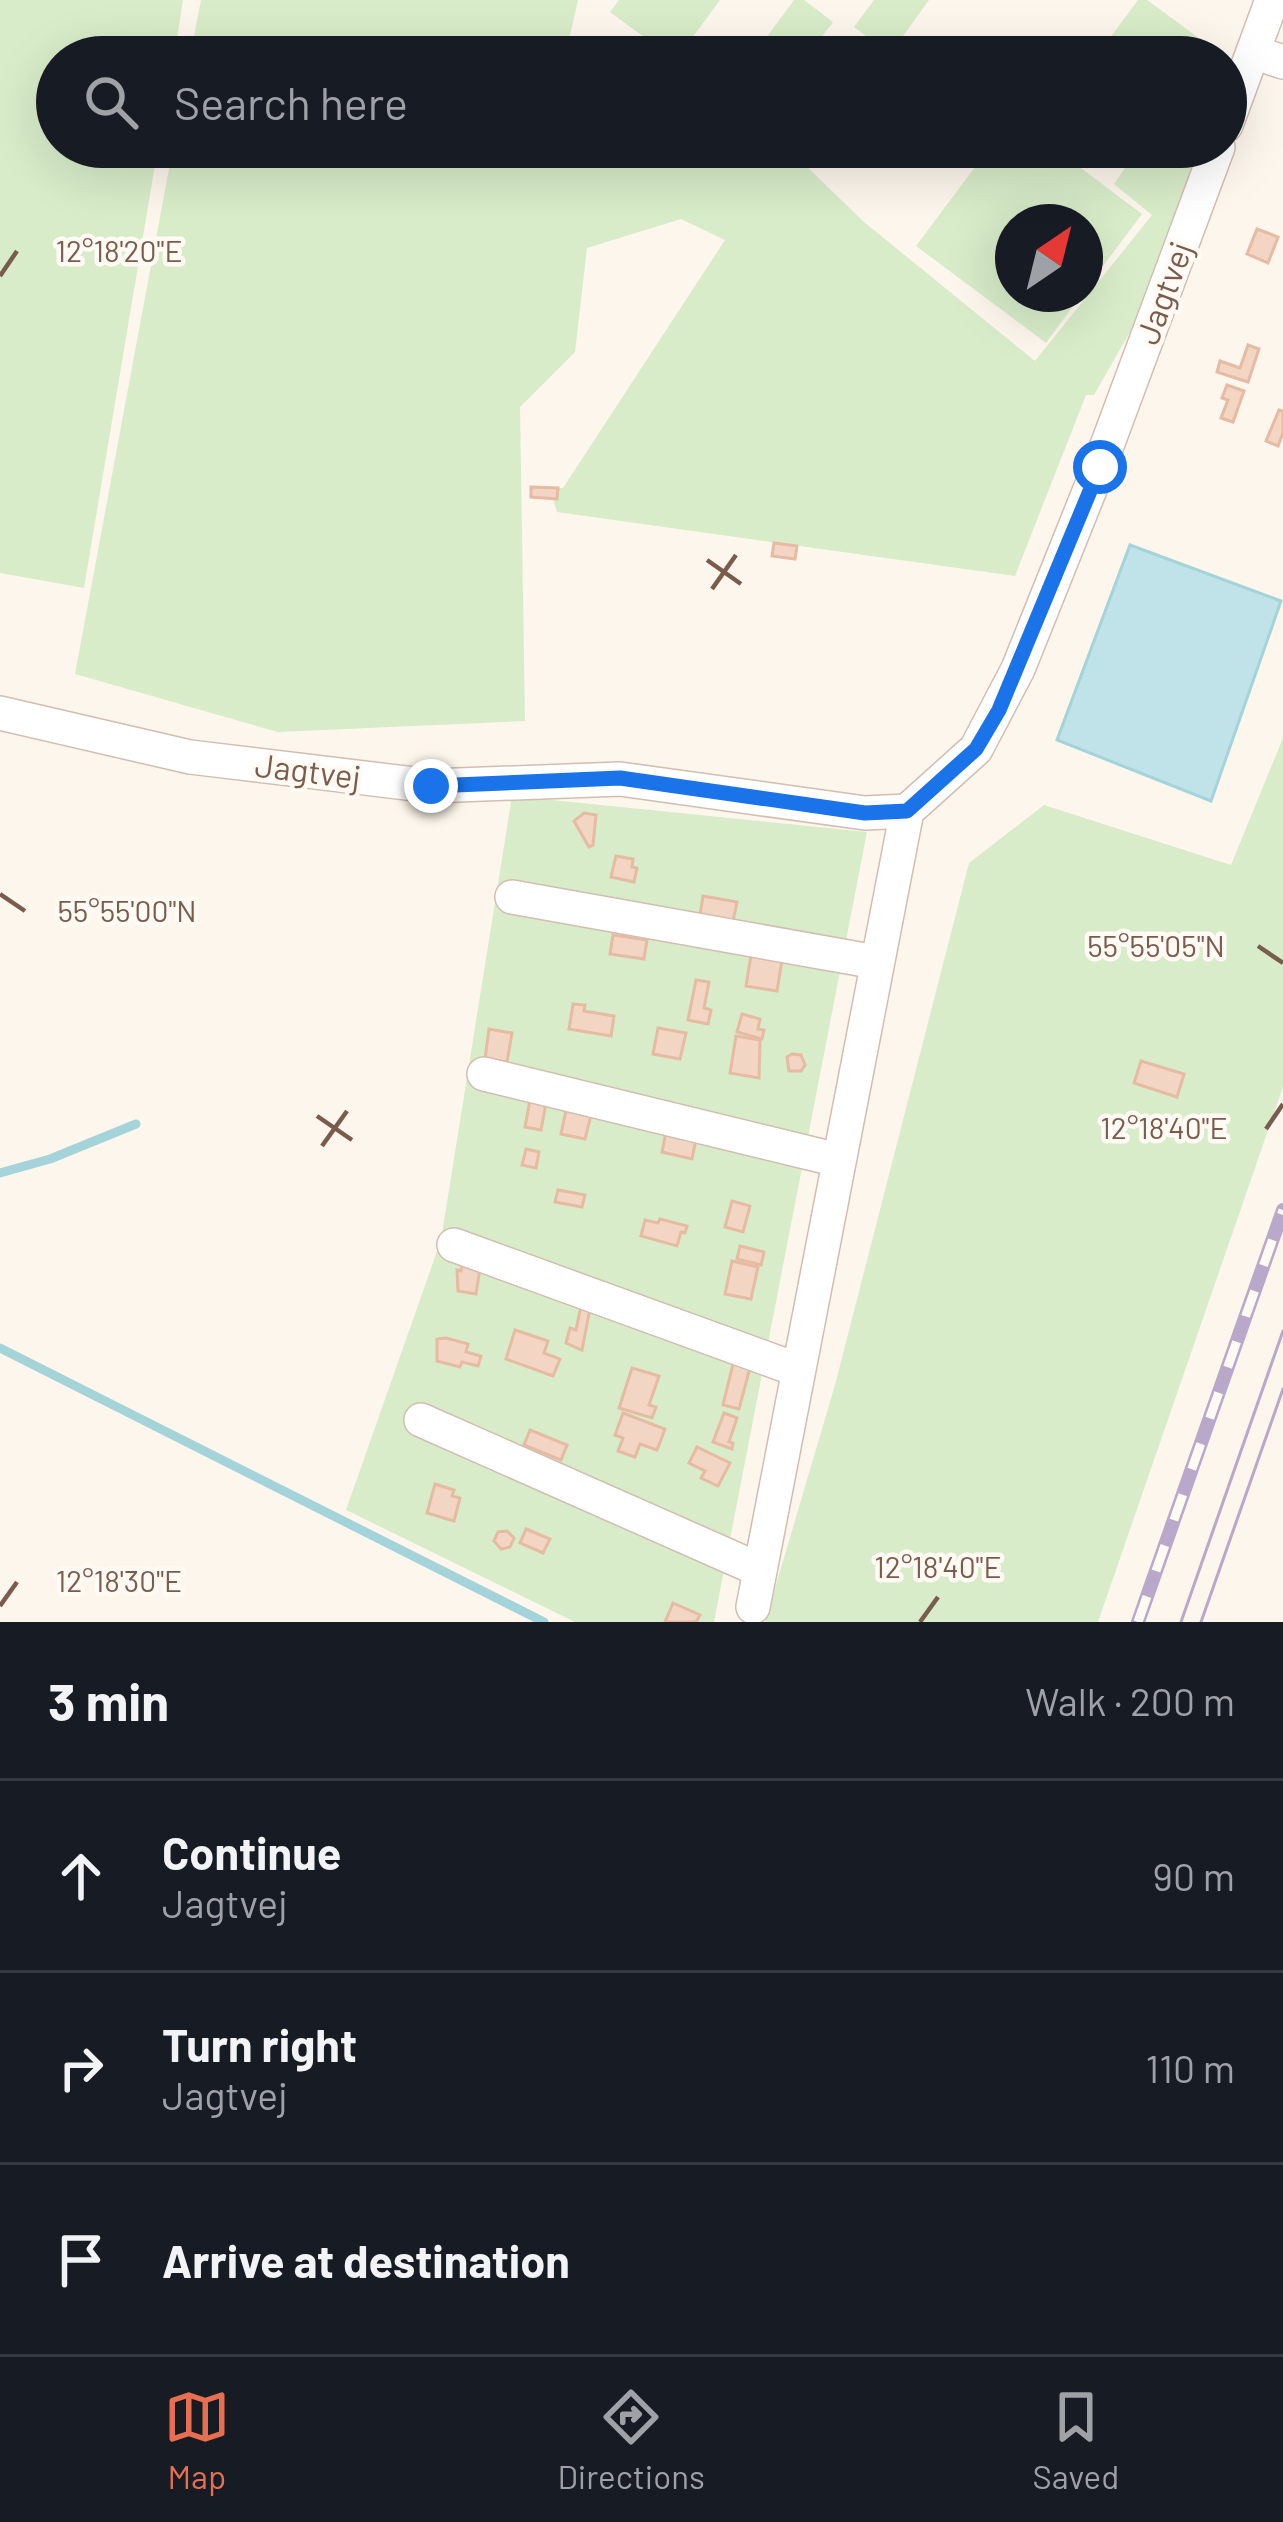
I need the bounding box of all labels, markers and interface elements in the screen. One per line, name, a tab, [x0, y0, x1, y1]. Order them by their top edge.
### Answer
search box	[36, 36, 1247, 168]
icon: search	[78, 69, 144, 135]
text: Search here	[174, 75, 408, 129]
north arrow	[995, 204, 1103, 312]
text: 12°18'20"E	[55, 232, 183, 268]
street label: Jagtvej	[1126, 236, 1200, 349]
route start	[1073, 440, 1127, 494]
street label: Jagtvej	[253, 744, 363, 796]
route end	[404, 759, 458, 813]
text: 55°55'00"N	[57, 892, 197, 928]
text: 55°55'05"N	[1087, 927, 1225, 963]
text: 12°18'40"E	[1100, 1109, 1228, 1145]
text: 12°18'40"E	[874, 1548, 1002, 1584]
text: 12°18'30"E	[56, 1562, 182, 1598]
text: 3 min	[48, 1670, 169, 1731]
text: Walk · 200 m	[1025, 1677, 1235, 1724]
text: Continue	[162, 1825, 341, 1879]
icon: ahead	[48, 1843, 114, 1909]
text: 90 m	[1153, 1852, 1235, 1899]
text: Jagtvej	[162, 1879, 288, 1926]
text: Turn right	[162, 2017, 357, 2071]
icon: right	[48, 2035, 114, 2101]
text: 110 m	[1145, 2044, 1235, 2091]
text: Jagtvej	[162, 2071, 288, 2118]
icon: arrive	[48, 2227, 114, 2293]
text: Arrive at destination	[162, 2233, 570, 2287]
tab: Map	[164, 2384, 230, 2496]
tab: Directions	[557, 2384, 705, 2496]
tab: Saved	[1033, 2384, 1119, 2496]

